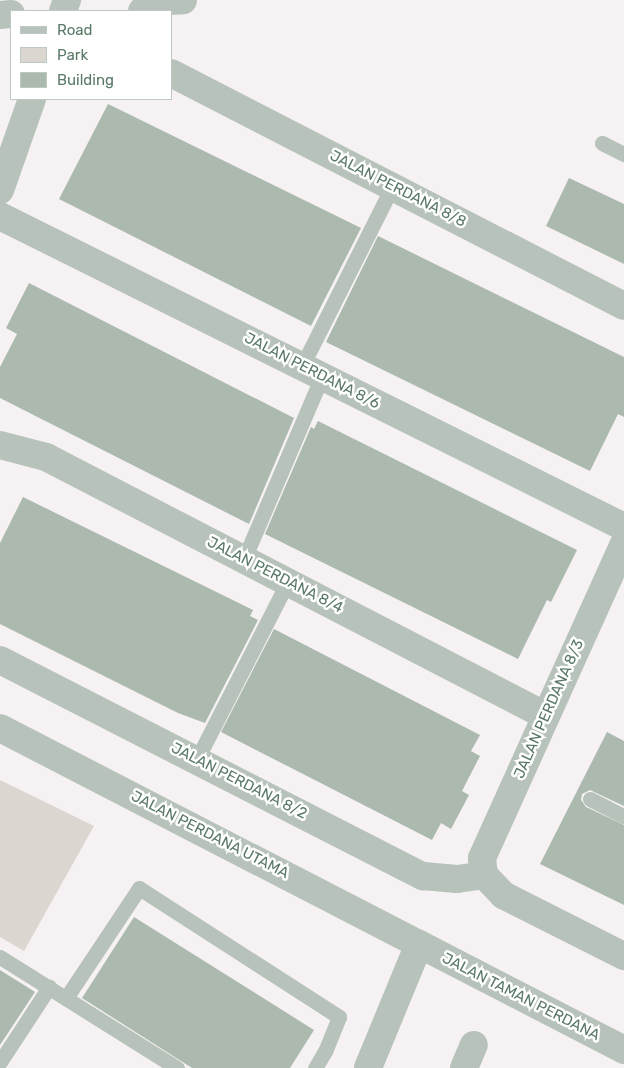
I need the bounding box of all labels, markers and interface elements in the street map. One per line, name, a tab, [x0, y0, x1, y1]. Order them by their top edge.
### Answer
legend	[10, 10, 172, 100]
text: Road	[57, 21, 93, 39]
text: Park	[57, 46, 88, 64]
text: Building	[57, 71, 114, 89]
street label: JALAN PERDANA 8/8	[327, 147, 469, 231]
street label: JALAN PERDANA 8/6	[241, 329, 383, 413]
street label: JALAN PERDANA 8/4	[204, 533, 346, 617]
street label: JALAN PERDANA 8/3	[510, 637, 588, 781]
street label: JALAN PERDANA 8/2	[168, 739, 310, 823]
street label: JALAN PERDANA UTAMA	[128, 787, 292, 883]
street label: JALAN TAMAN PERDANA	[439, 949, 603, 1045]

